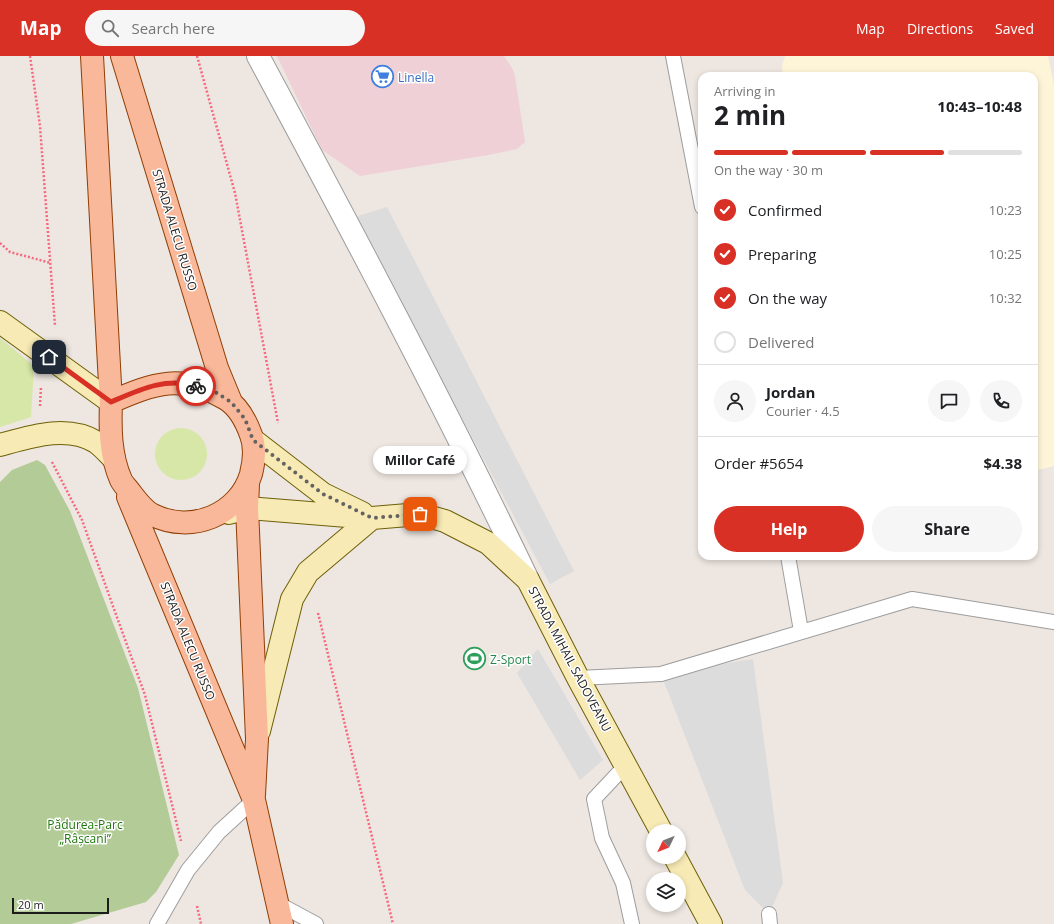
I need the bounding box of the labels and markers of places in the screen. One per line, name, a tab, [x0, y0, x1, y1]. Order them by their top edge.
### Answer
supermarket icon: Linella	[369, 64, 395, 90]
place label: Linella	[398, 69, 434, 86]
pin	[32, 340, 66, 374]
callout: Millor Café	[373, 446, 467, 474]
pin	[403, 497, 437, 531]
sports icon: Z-Sport	[462, 646, 488, 672]
place label: Z-Sport	[490, 651, 531, 668]

